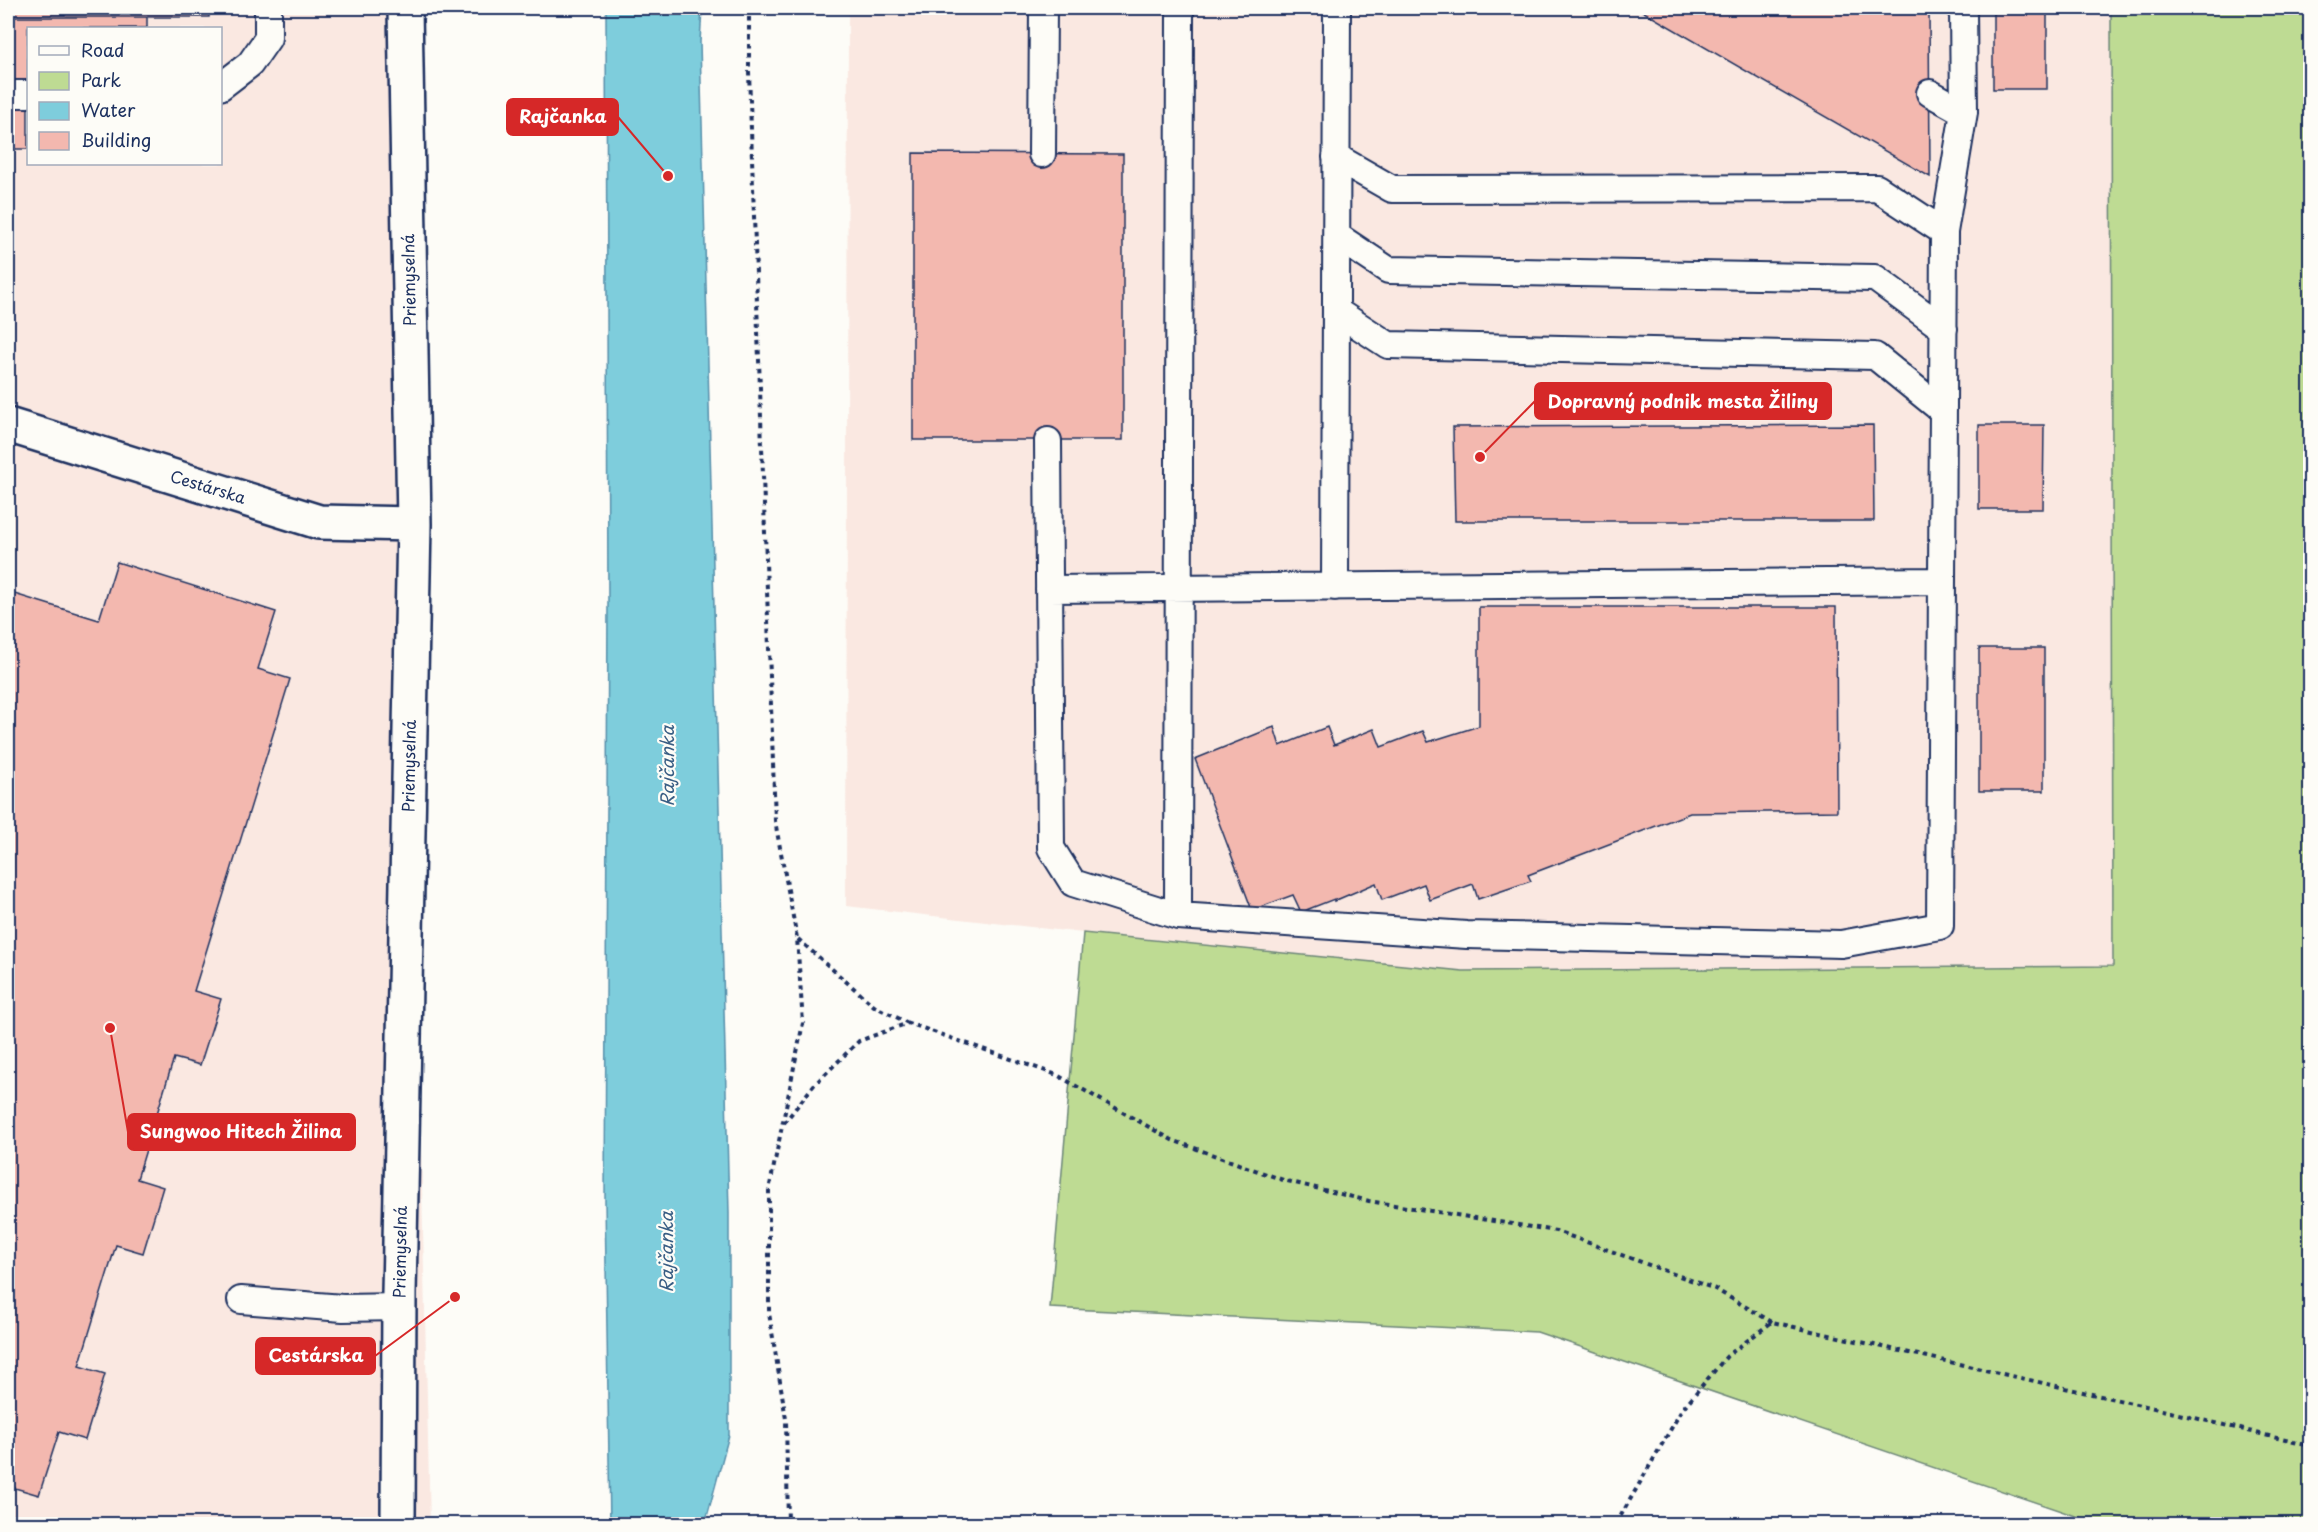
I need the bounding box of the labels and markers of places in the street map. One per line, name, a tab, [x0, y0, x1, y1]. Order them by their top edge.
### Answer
callout: Rajčanka	[507, 99, 618, 135]
callout: Dopravný podnik mesta Žiliny	[1535, 383, 1831, 419]
callout: Sungwoo Hitech Žilina	[128, 1114, 355, 1150]
callout: Cestárska	[256, 1338, 375, 1374]

